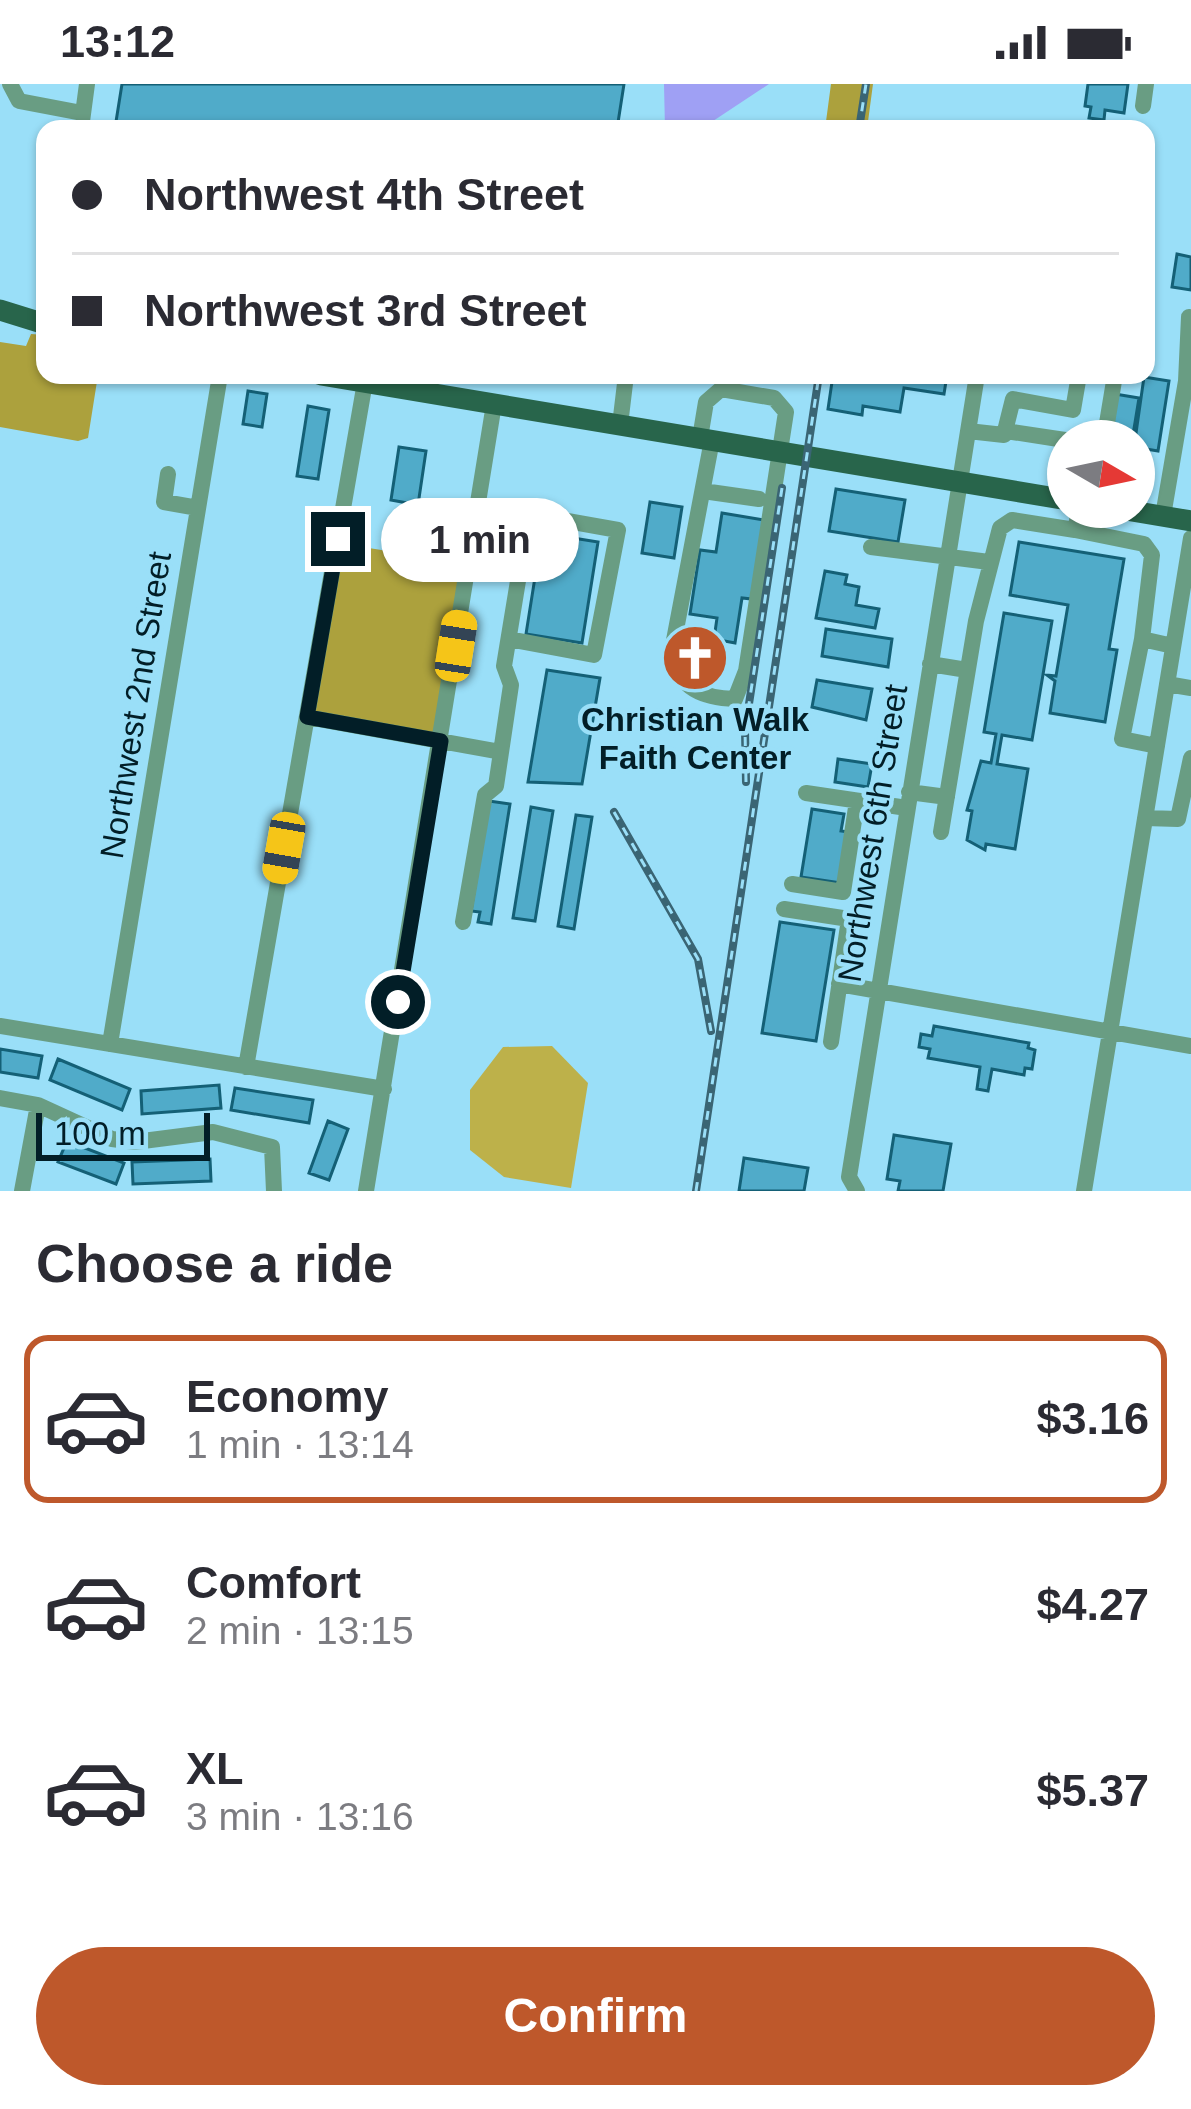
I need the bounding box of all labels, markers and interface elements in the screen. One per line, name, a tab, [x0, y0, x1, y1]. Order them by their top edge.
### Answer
text: 13:12	[60, 16, 175, 67]
text: Northwest 4th Street	[144, 169, 584, 220]
text: Northwest 3rd Street	[144, 285, 587, 336]
north arrow	[1047, 420, 1155, 528]
map controls	[1047, 420, 1155, 528]
callout: 1 min	[380, 497, 578, 581]
route end	[311, 512, 365, 566]
text: 1 min	[429, 518, 531, 561]
street label: Northwest 2nd Street	[93, 549, 178, 861]
car	[433, 608, 479, 684]
church icon: Christian Walk Faith Center	[660, 623, 730, 693]
street label: Northwest 6th Street	[831, 682, 914, 985]
place label: Christian Walk Faith Center	[581, 701, 810, 776]
car	[260, 809, 308, 887]
route start	[371, 975, 425, 1029]
scale bar	[36, 1107, 210, 1160]
text: 100 m	[54, 1115, 146, 1152]
text: Choose a ride	[36, 1233, 393, 1293]
icon: car	[42, 1365, 150, 1473]
text: Economy	[186, 1371, 389, 1422]
text: $3.16	[1036, 1393, 1149, 1444]
text: 1 min · 13:14	[186, 1423, 414, 1466]
icon: car	[42, 1551, 150, 1659]
text: Comfort	[186, 1557, 361, 1608]
text: $4.27	[1036, 1579, 1149, 1630]
text: 2 min · 13:15	[186, 1609, 414, 1652]
icon: car	[42, 1737, 150, 1845]
text: XL	[186, 1743, 244, 1794]
text: $5.37	[1036, 1765, 1149, 1816]
text: 3 min · 13:16	[186, 1795, 414, 1838]
button: Confirm	[36, 1947, 1155, 2085]

